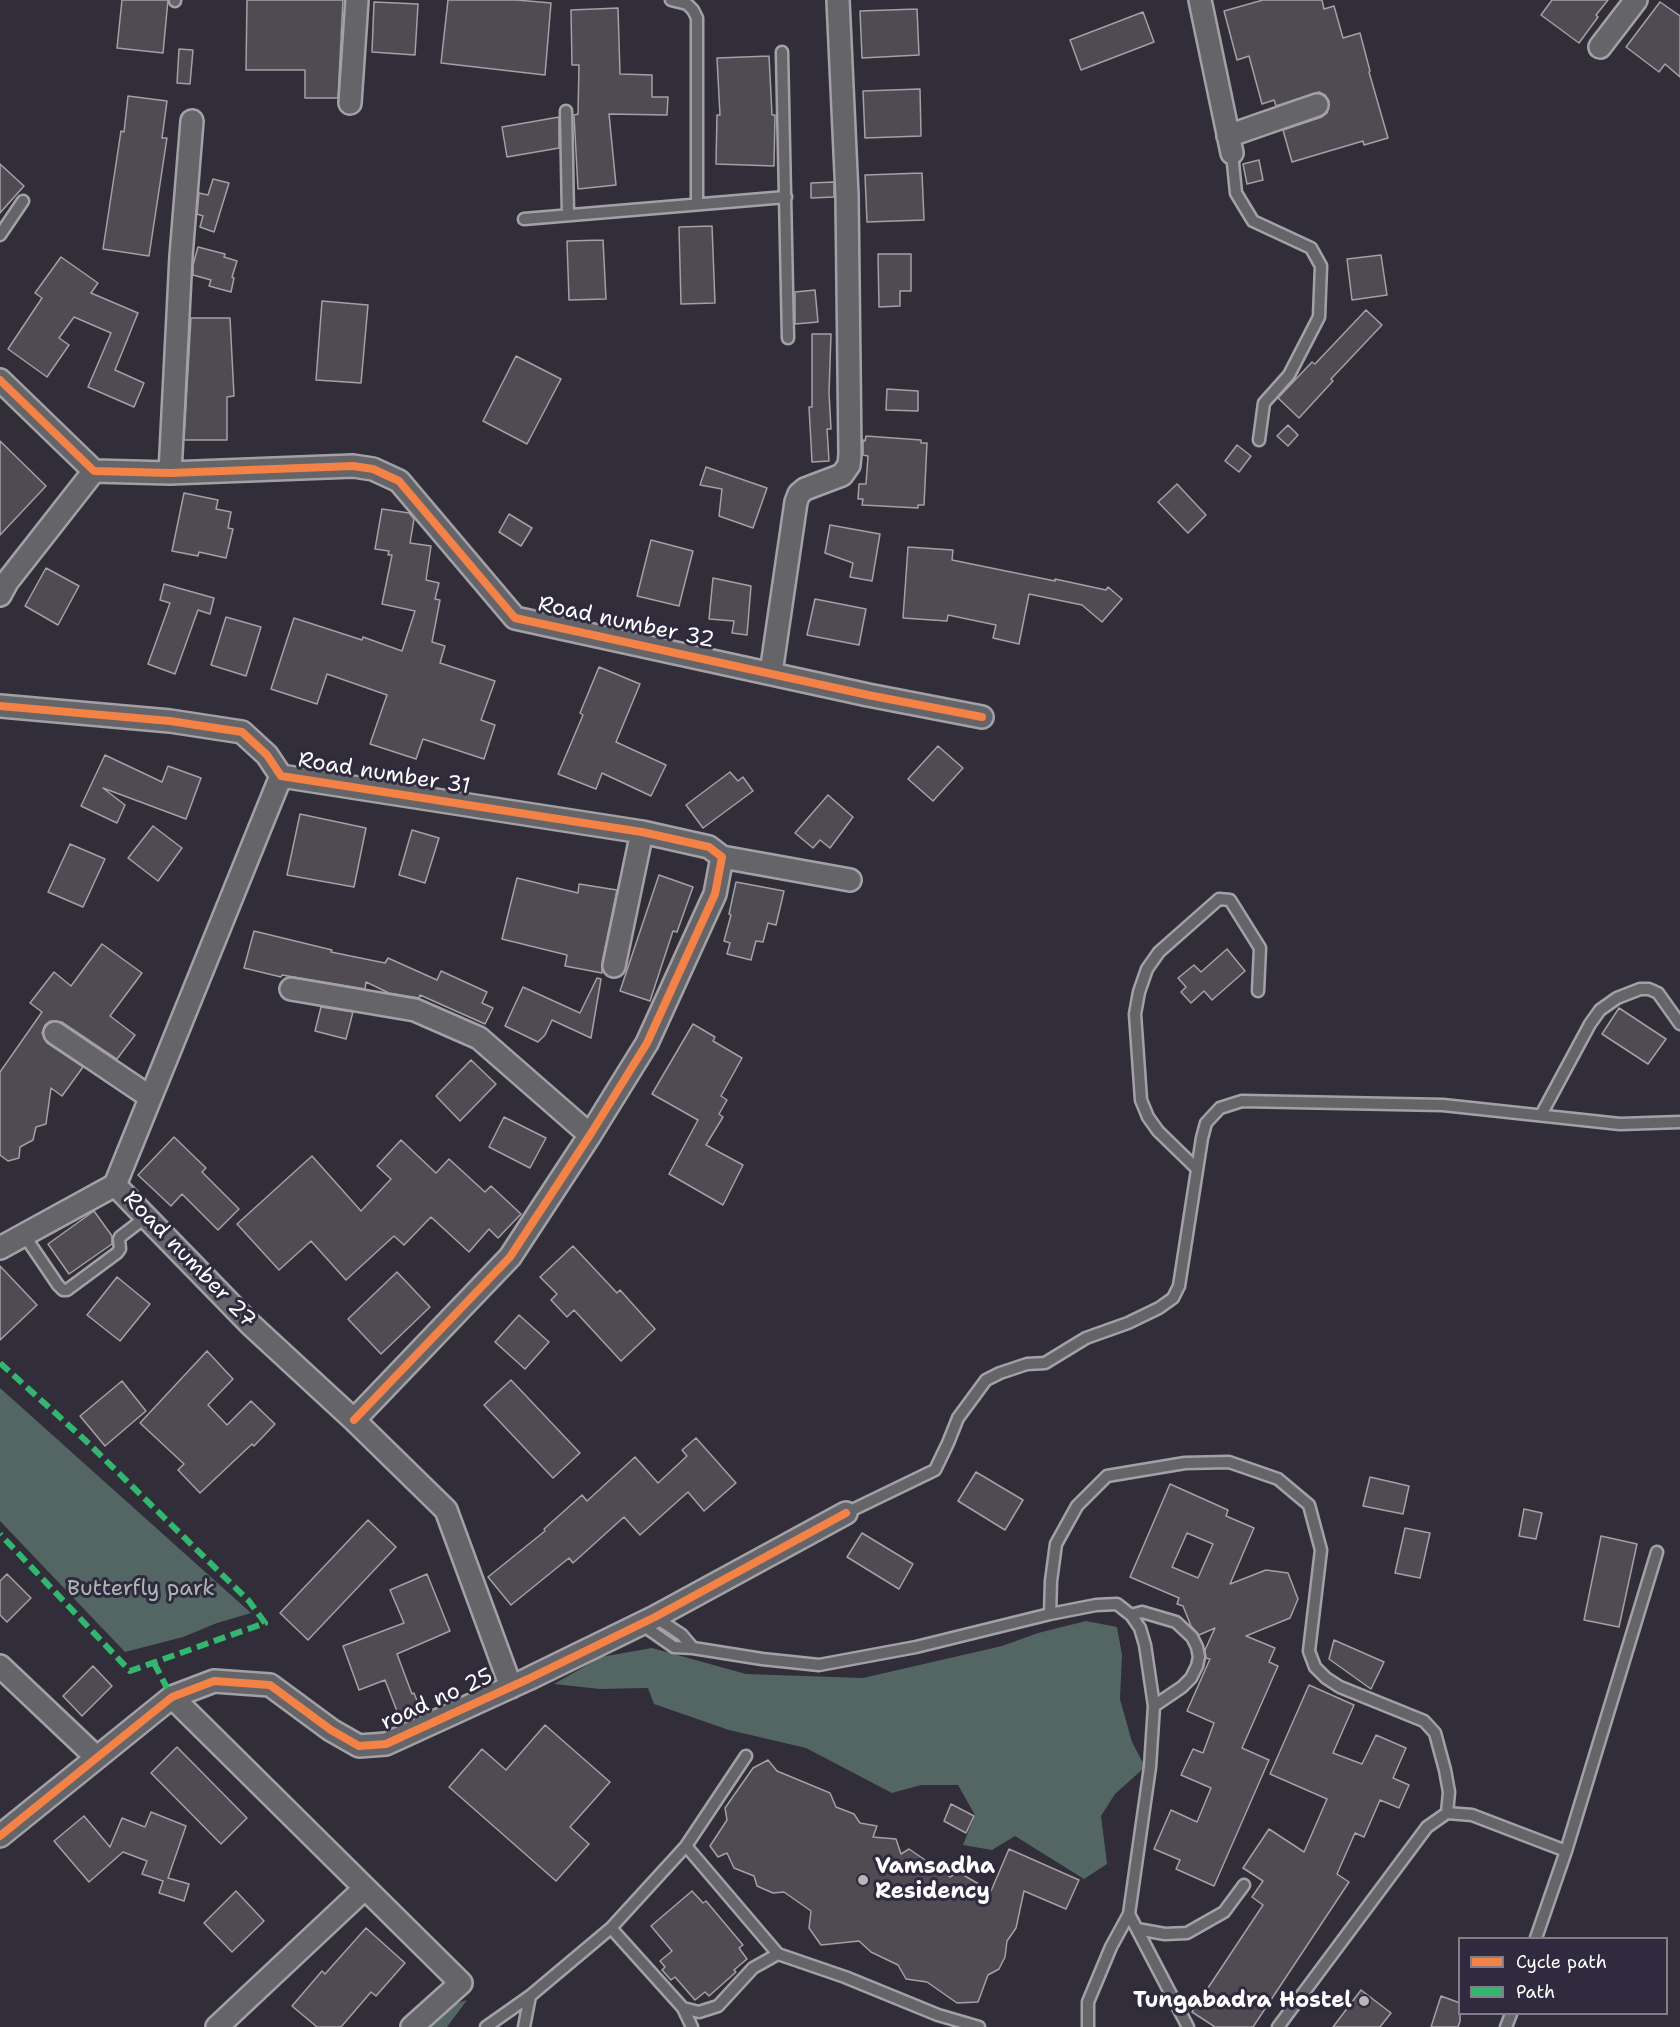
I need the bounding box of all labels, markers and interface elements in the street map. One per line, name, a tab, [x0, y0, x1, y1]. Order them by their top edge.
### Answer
street label: Road number 32	[535, 591, 717, 655]
street label: Road number 31	[296, 747, 472, 801]
street label: Road number 27	[117, 1186, 261, 1334]
park label: Butterfly park	[67, 1576, 215, 1602]
street label: road no 25	[377, 1664, 497, 1736]
place label: Vamsadha Residency	[875, 1854, 995, 1906]
marker: Vamsadha Residency	[856, 1873, 870, 1887]
legend	[1458, 1937, 1668, 2015]
text: Cycle path	[1516, 1950, 1607, 1974]
text: Path	[1516, 1980, 1555, 2004]
place label: Tungabadra Hostel	[1133, 1988, 1352, 2014]
marker: Tungabadra Hostel	[1357, 1994, 1371, 2008]

